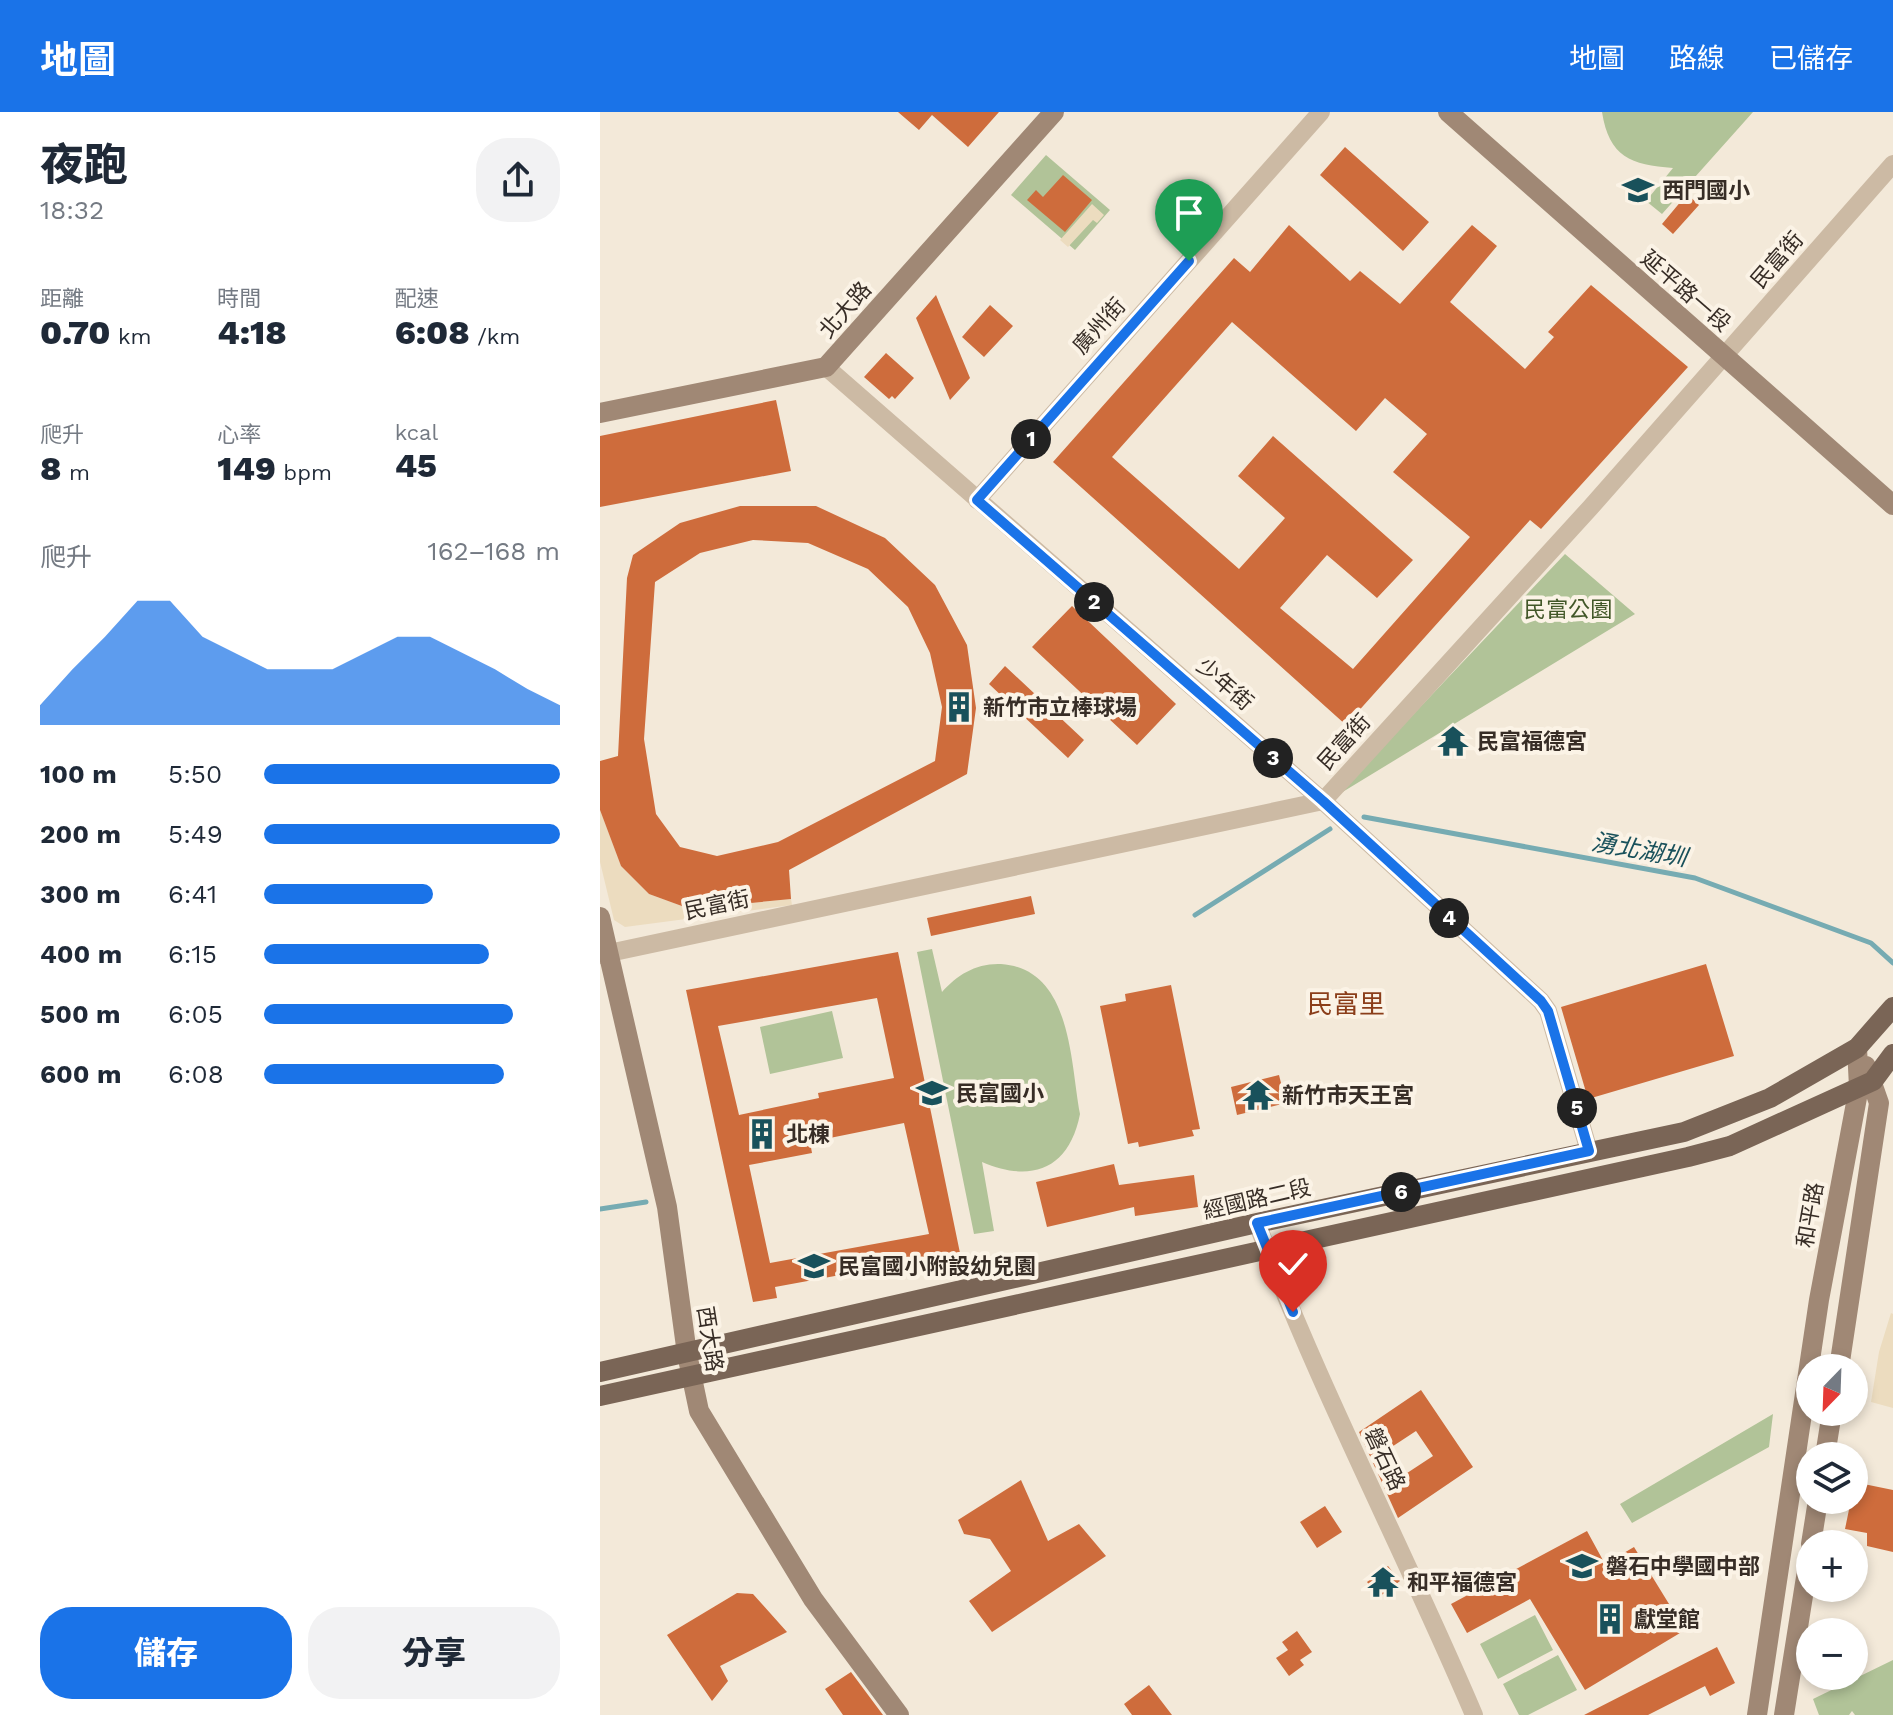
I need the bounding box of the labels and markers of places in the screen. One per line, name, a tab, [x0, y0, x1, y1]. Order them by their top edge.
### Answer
school or university icon: 西門國小	[1621, 173, 1655, 207]
place label: 西門國小	[1662, 178, 1750, 203]
pin	[1155, 179, 1223, 261]
pin: 1	[1011, 419, 1051, 459]
pin: 2	[1074, 582, 1114, 622]
building icon: 新竹市立棒球場	[942, 690, 976, 724]
place label: 新竹市立棒球場	[983, 695, 1137, 720]
temple icon: 民富福德宮	[1436, 724, 1470, 758]
place label: 民富福德宮	[1477, 729, 1587, 754]
pin: 3	[1253, 738, 1293, 778]
pin: 4	[1429, 898, 1469, 938]
school or university icon: 民富國小	[915, 1076, 949, 1110]
temple icon: 新竹市天王宮	[1241, 1078, 1275, 1112]
place label: 民富國小	[956, 1081, 1044, 1106]
place label: 新竹市天王宮	[1282, 1083, 1414, 1108]
pin: 5	[1557, 1088, 1597, 1128]
building icon: 北棟	[745, 1117, 779, 1151]
place label: 北棟	[786, 1122, 830, 1147]
pin: 6	[1381, 1172, 1421, 1212]
pin	[1259, 1230, 1327, 1312]
school or university icon: 民富國小附設幼兒園	[797, 1249, 831, 1283]
place label: 民富國小附設幼兒園	[838, 1254, 1036, 1279]
school or university icon: 磐石中學國中部	[1565, 1549, 1599, 1583]
place label: 磐石中學國中部	[1606, 1554, 1760, 1579]
temple icon: 和平福德宮	[1366, 1565, 1400, 1599]
place label: 和平福德宮	[1407, 1570, 1517, 1595]
building icon: 獻堂館	[1593, 1602, 1627, 1636]
place label: 獻堂館	[1634, 1607, 1700, 1632]

